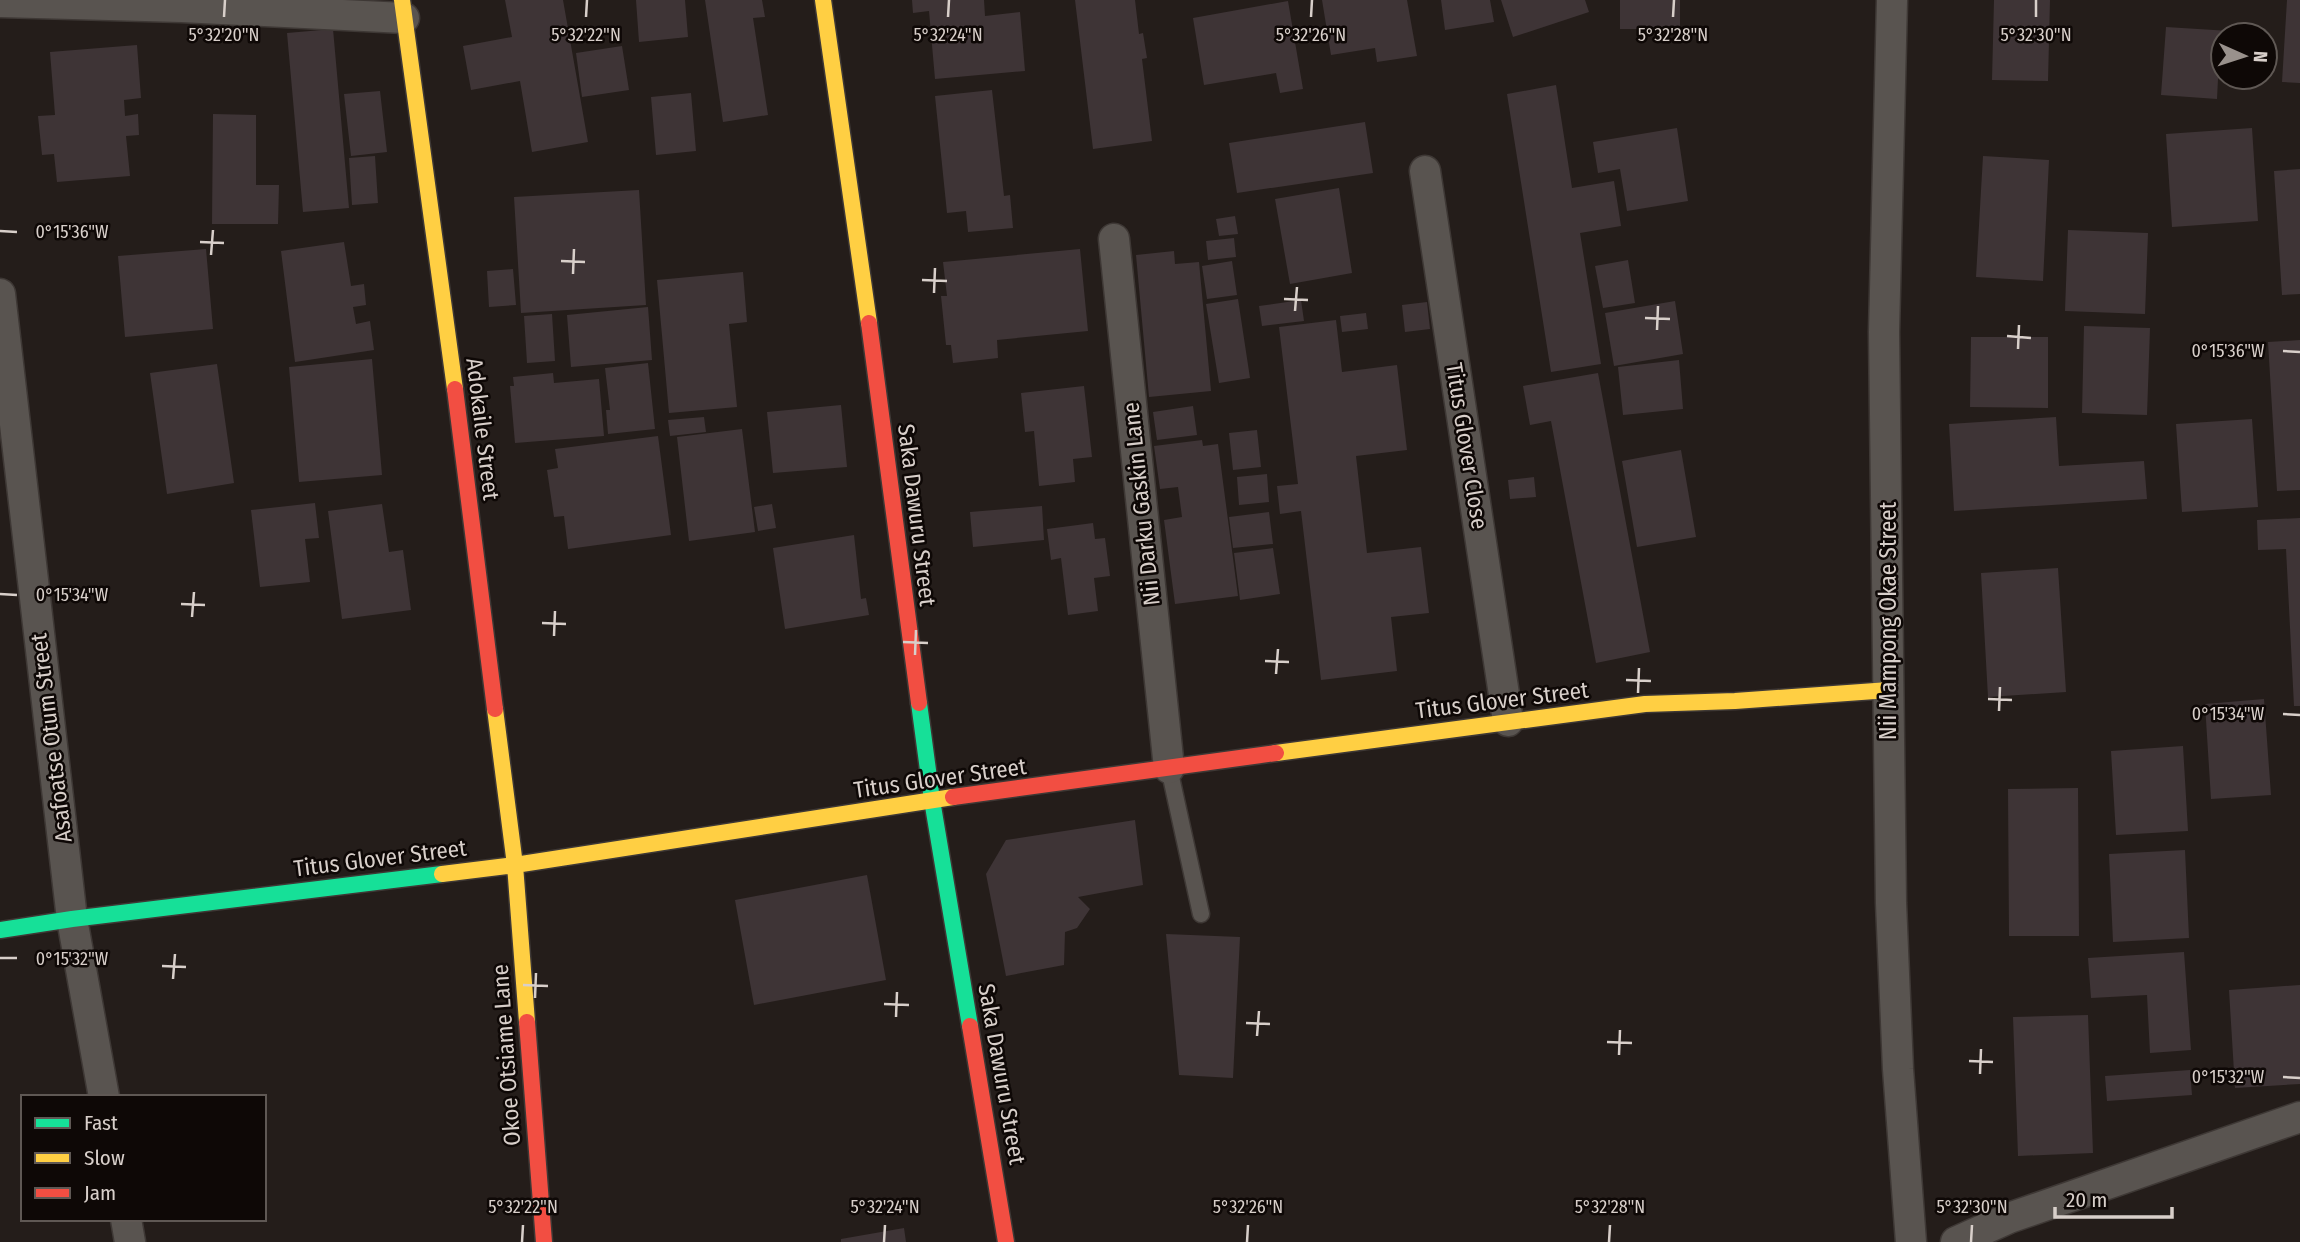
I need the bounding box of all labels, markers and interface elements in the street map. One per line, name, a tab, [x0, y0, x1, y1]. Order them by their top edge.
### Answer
north arrow	[2209, 21, 2279, 91]
text: 5°32'20"N	[189, 24, 259, 46]
text: 5°32'22"N	[551, 24, 621, 46]
text: 5°32'24"N	[913, 24, 983, 46]
text: 5°32'26"N	[1276, 24, 1346, 46]
text: 5°32'28"N	[1638, 24, 1708, 46]
text: 5°32'30"N	[2000, 24, 2072, 46]
text: N	[2249, 51, 2272, 63]
text: 0°15'36"W	[35, 221, 109, 243]
text: 0°15'36"W	[2191, 340, 2265, 362]
street label: Adokaile Street	[460, 356, 506, 502]
street label: Titus Glover Close	[1440, 361, 1494, 531]
street label: Nii Darku Gaskin Lane	[1116, 401, 1166, 607]
street label: Saka Dawuru Street	[892, 422, 942, 608]
street label: Nii Mampong Okae Street	[1874, 501, 1902, 740]
text: 0°15'34"W	[36, 584, 109, 606]
street label: Asafoatse Otum Street	[24, 631, 78, 844]
street label: Titus Glover Street	[1414, 675, 1590, 724]
text: 0°15'34"W	[2192, 703, 2265, 725]
street label: Titus Glover Street	[852, 752, 1029, 804]
street label: Titus Glover Street	[292, 833, 468, 882]
text: 0°15'32"W	[36, 948, 109, 970]
street label: Okoe Otsiame Lane	[486, 963, 526, 1147]
street label: Saka Dawuru Street	[972, 981, 1032, 1167]
text: 0°15'32"W	[2192, 1066, 2265, 1088]
legend	[21, 1095, 266, 1221]
text: Fast	[84, 1110, 118, 1136]
text: Slow	[84, 1145, 125, 1171]
scale bar	[2055, 1176, 2172, 1220]
text: Jam	[84, 1180, 116, 1206]
text: 20 m	[2066, 1187, 2107, 1213]
text: 5°32'22"N	[488, 1196, 558, 1218]
text: 5°32'24"N	[850, 1196, 920, 1218]
text: 5°32'26"N	[1213, 1196, 1283, 1218]
text: 5°32'28"N	[1575, 1196, 1645, 1218]
text: 5°32'30"N	[1936, 1196, 2008, 1218]

